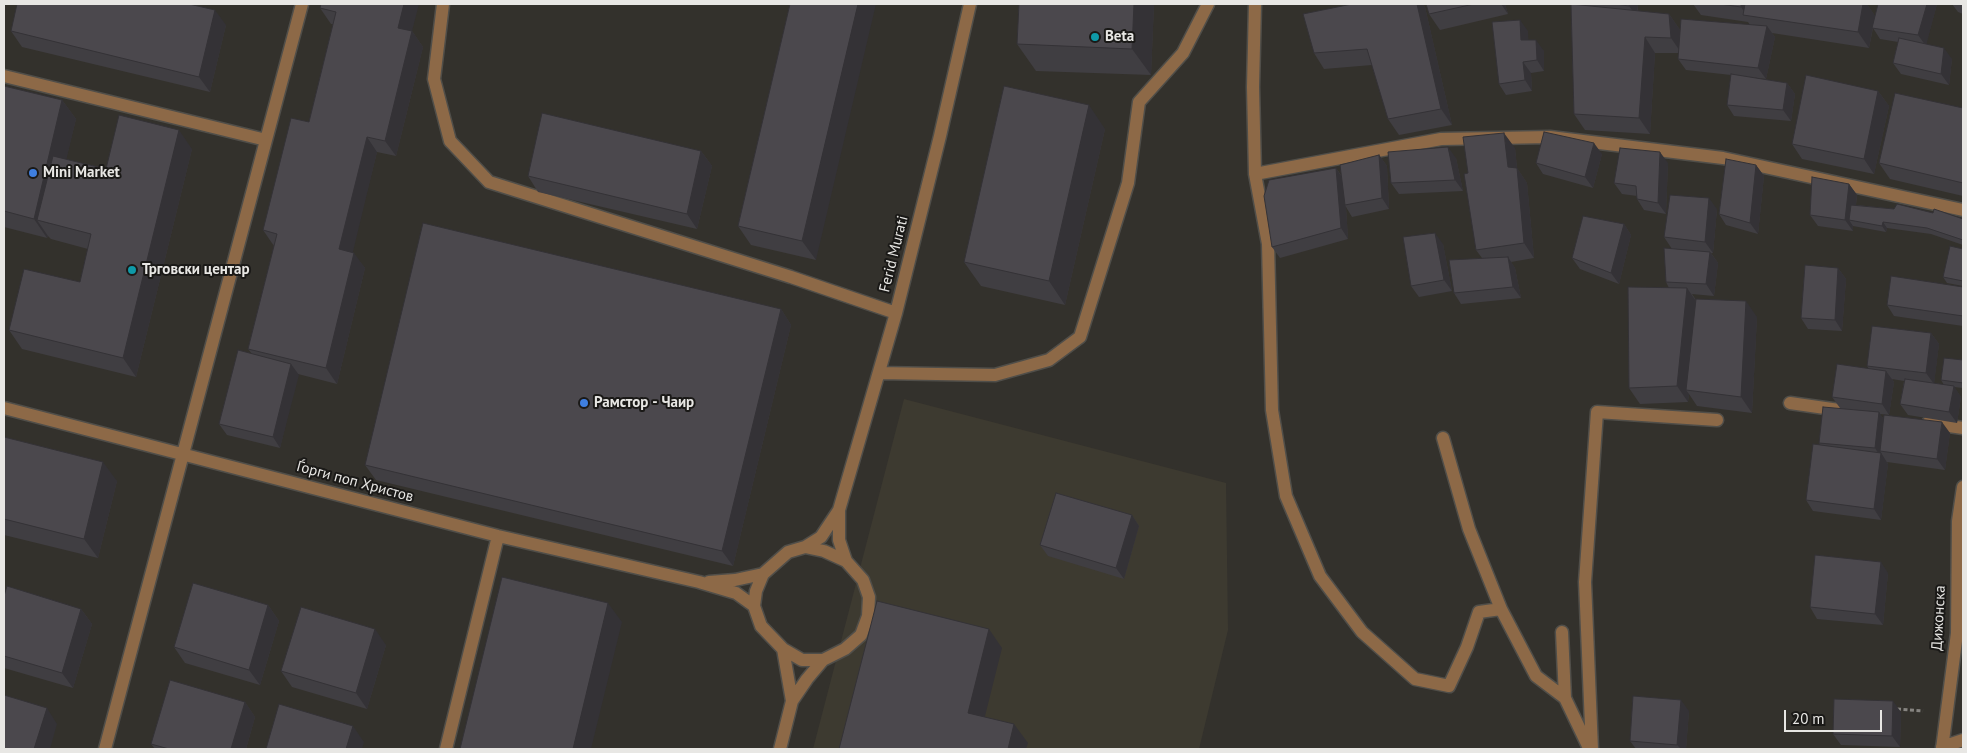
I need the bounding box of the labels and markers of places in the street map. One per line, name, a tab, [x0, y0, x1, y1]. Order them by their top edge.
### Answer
place label: Beta	[1105, 28, 1134, 46]
marker: Beta	[1089, 31, 1101, 43]
place label: Mini Market	[43, 164, 120, 182]
marker: Mini Market	[27, 167, 39, 179]
place label: Трговски центар	[142, 261, 250, 279]
marker: Трговски центар	[126, 264, 138, 276]
place label: Рамстор - Чаир	[594, 394, 694, 412]
marker: Рамстор - Чаир	[578, 397, 590, 409]

